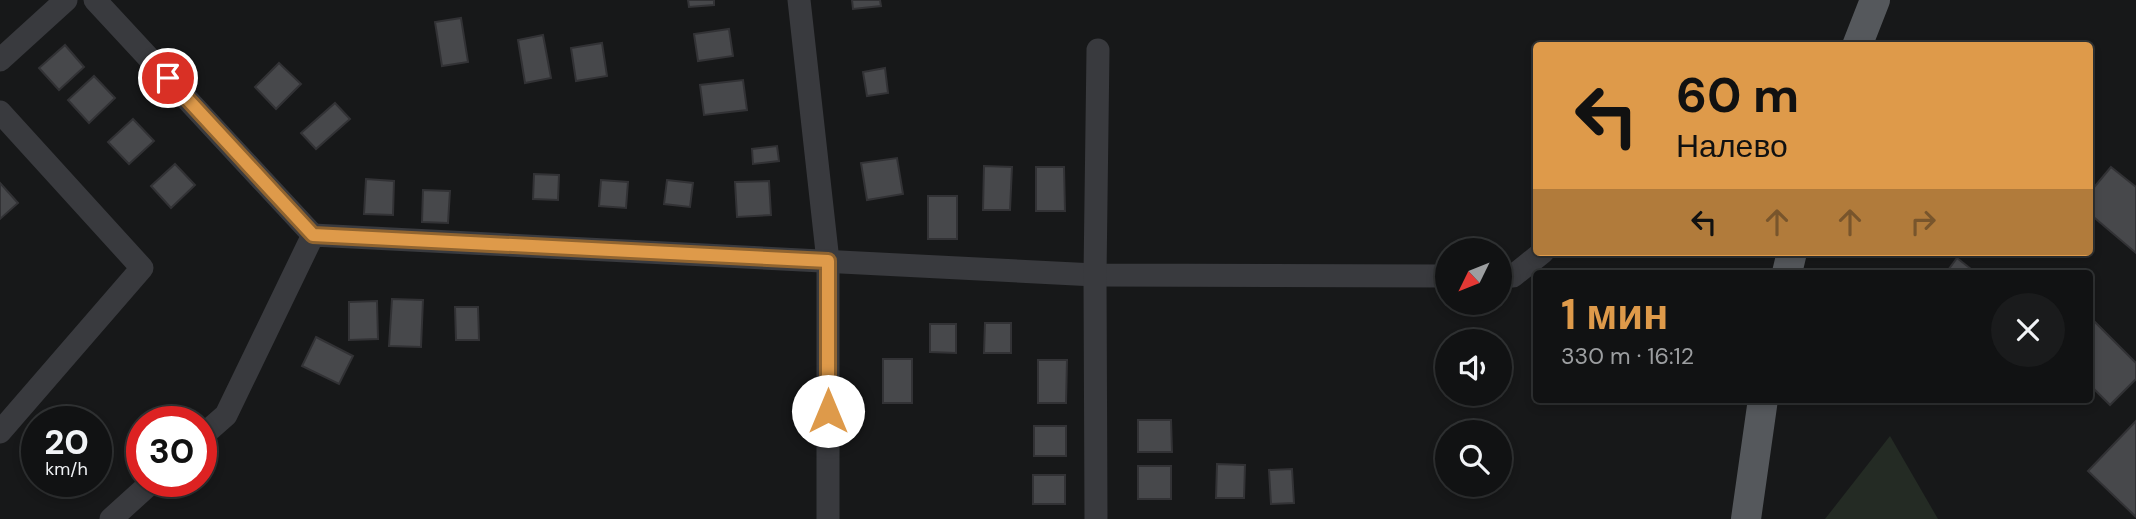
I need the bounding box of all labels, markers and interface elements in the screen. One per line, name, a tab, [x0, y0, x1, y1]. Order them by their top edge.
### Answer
pin	[138, 48, 198, 108]
icon: arrive	[149, 59, 187, 97]
text: 60 m	[1676, 63, 1799, 127]
icon: left	[1561, 70, 1652, 161]
text: Налево	[1676, 125, 1788, 167]
icon: left	[1685, 203, 1723, 241]
icon: ahead	[1758, 203, 1796, 241]
icon: ahead	[1831, 203, 1869, 241]
icon: right	[1904, 203, 1942, 241]
north arrow	[1435, 238, 1512, 315]
map controls	[1435, 238, 1512, 497]
text: 1 мин	[1561, 287, 1668, 342]
button: close	[1991, 293, 2065, 367]
button: sound	[1435, 329, 1512, 406]
text: 330 m · 16:12	[1561, 341, 1694, 371]
position arrow	[791, 374, 865, 448]
speed limit sign: 30	[126, 406, 217, 497]
text: 20	[44, 419, 89, 465]
button: search	[1435, 420, 1512, 497]
text: km/h	[45, 457, 88, 481]

